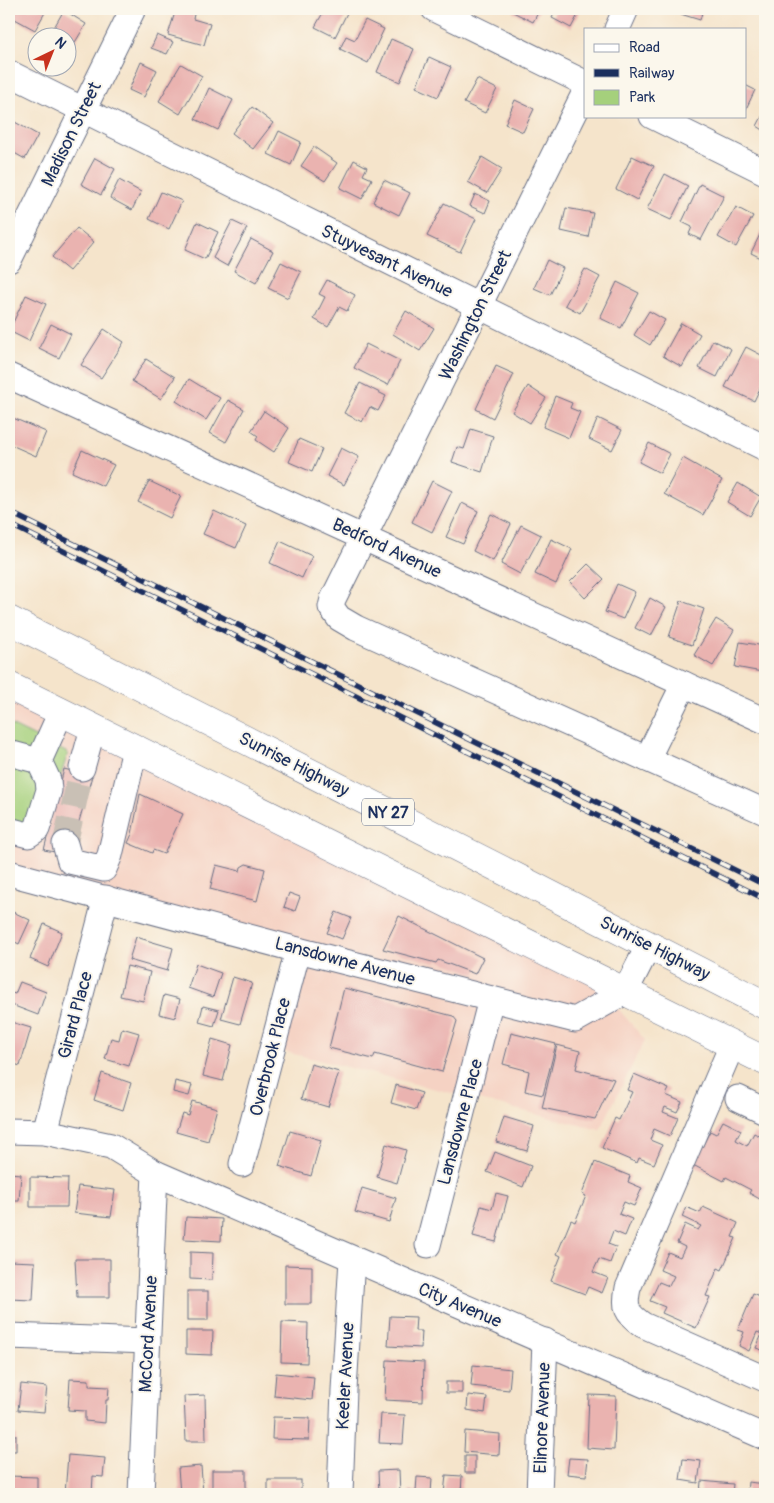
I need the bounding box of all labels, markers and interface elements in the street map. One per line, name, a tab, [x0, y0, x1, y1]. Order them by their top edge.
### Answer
north arrow	[28, 28, 78, 78]
legend	[584, 28, 746, 118]
text: N	[51, 33, 70, 52]
text: Road	[629, 38, 660, 57]
text: Railway	[629, 64, 675, 83]
street label: Madison Street	[36, 77, 107, 190]
text: Park	[629, 88, 656, 107]
street label: Stuyvesant Avenue	[317, 220, 457, 303]
street label: Washington Street	[434, 246, 517, 384]
street label: Bedford Avenue	[328, 513, 445, 584]
street label: Sunrise Highway	[235, 727, 353, 802]
road number: NY 27	[362, 799, 414, 826]
street label: Sunrise Highway	[596, 911, 714, 986]
street label: Lansdowne Avenue	[272, 932, 418, 991]
street label: Girard Place	[53, 969, 98, 1061]
street label: Overbrook Place	[245, 995, 296, 1119]
street label: Lansdowne Place	[433, 1056, 488, 1188]
street label: McCord Avenue	[134, 1275, 163, 1393]
street label: City Avenue	[415, 1278, 505, 1333]
street label: Keeler Avenue	[331, 1322, 360, 1430]
street label: Elinore Avenue	[529, 1362, 556, 1474]

